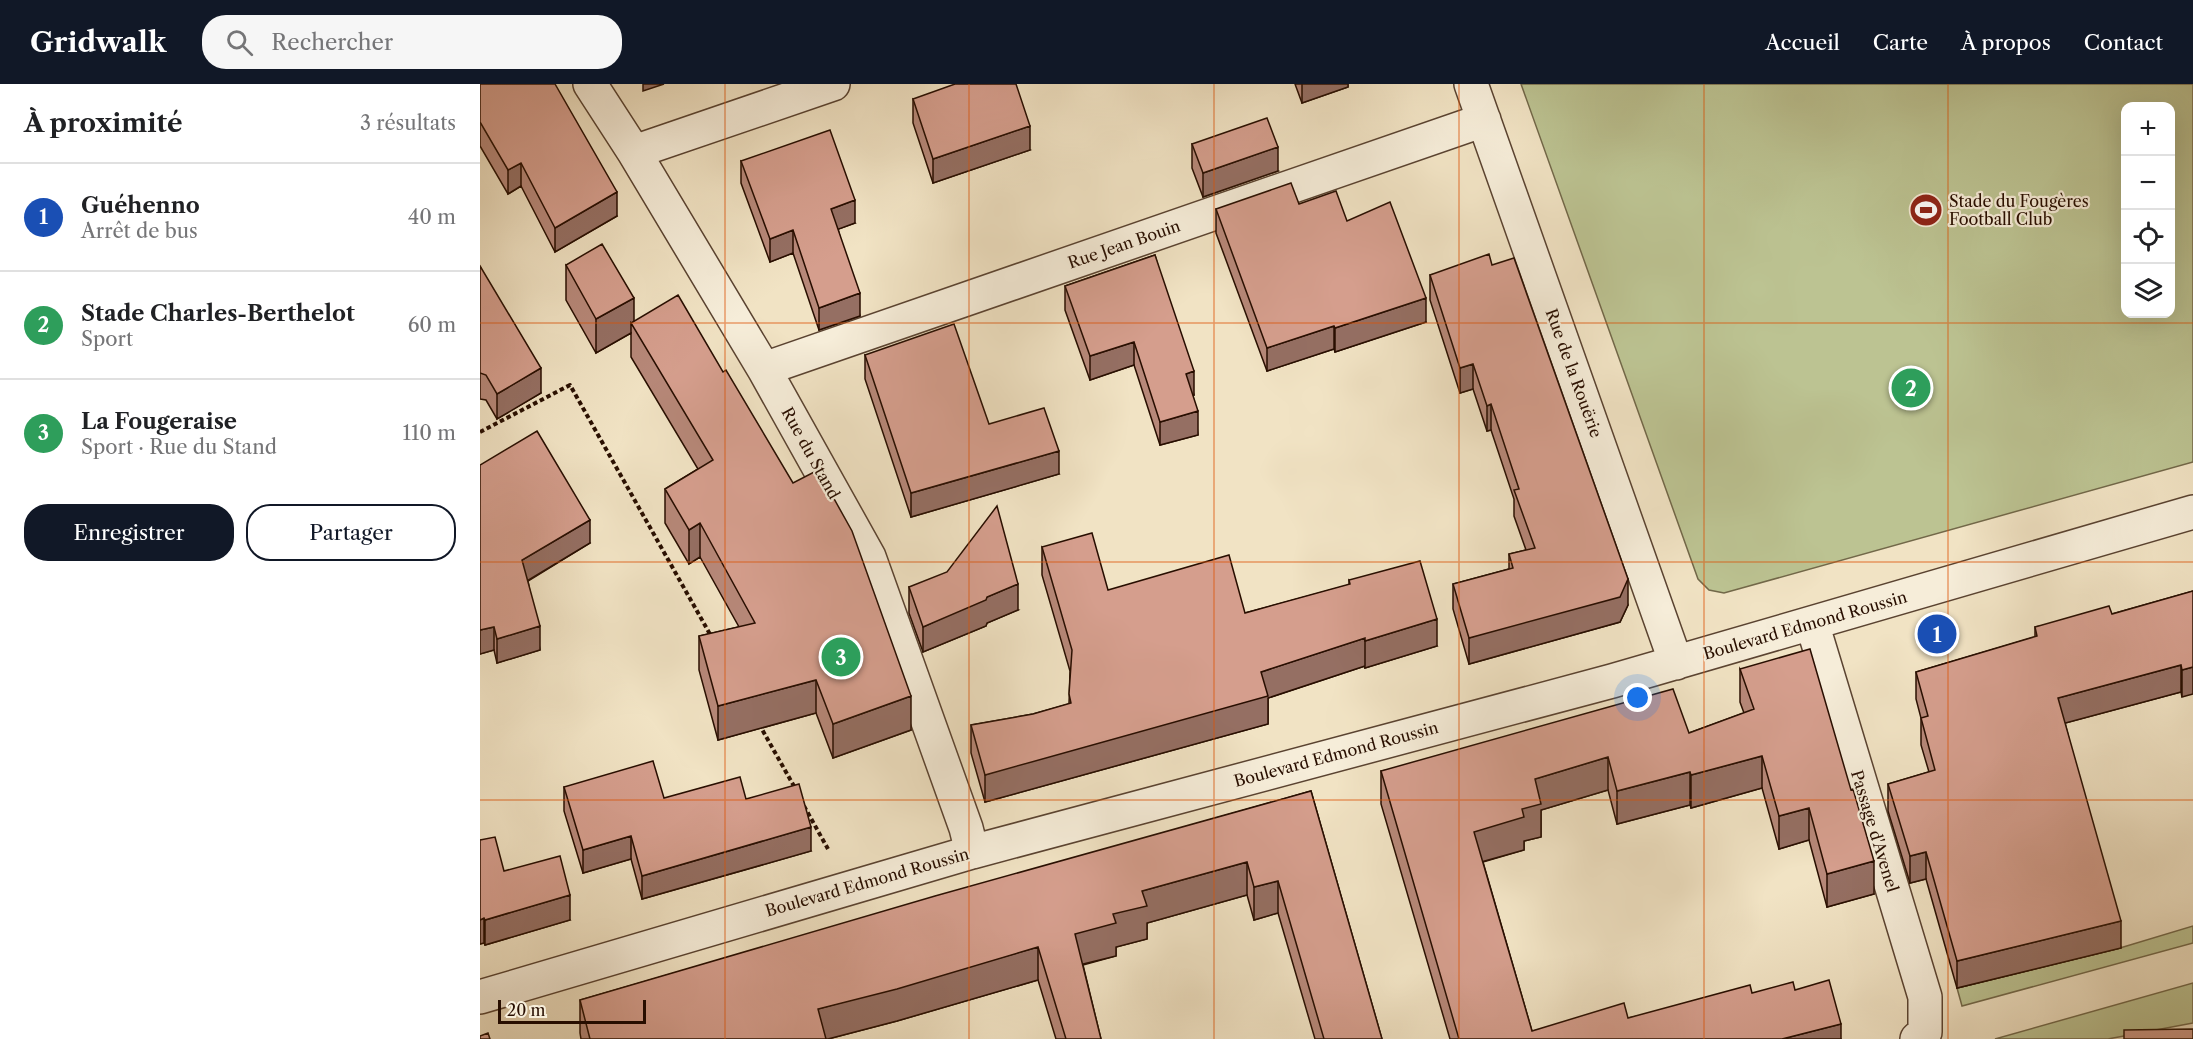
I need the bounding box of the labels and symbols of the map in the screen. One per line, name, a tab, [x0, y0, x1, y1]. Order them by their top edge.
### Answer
place label: Stade du Fougères Football Club	[1949, 191, 2089, 229]
sports icon: Stade du Fougères Football Club	[1908, 192, 1944, 228]
street label: Rue Jean Bouin	[1065, 215, 1183, 273]
street label: Rue de la Rouërie	[1541, 306, 1607, 440]
pin: 2	[1892, 366, 1930, 410]
street label: Rue du Stand	[778, 404, 845, 503]
street label: Boulevard Edmond Roussin	[1701, 586, 1909, 664]
pin: 1	[1918, 612, 1956, 656]
pin: 3	[822, 634, 860, 680]
your location	[1623, 683, 1652, 712]
street label: Boulevard Edmond Roussin	[1232, 717, 1440, 791]
street label: Passage d'Avenel	[1847, 767, 1903, 895]
street label: Boulevard Edmond Roussin	[763, 843, 971, 921]
scale bar	[498, 997, 646, 1024]

